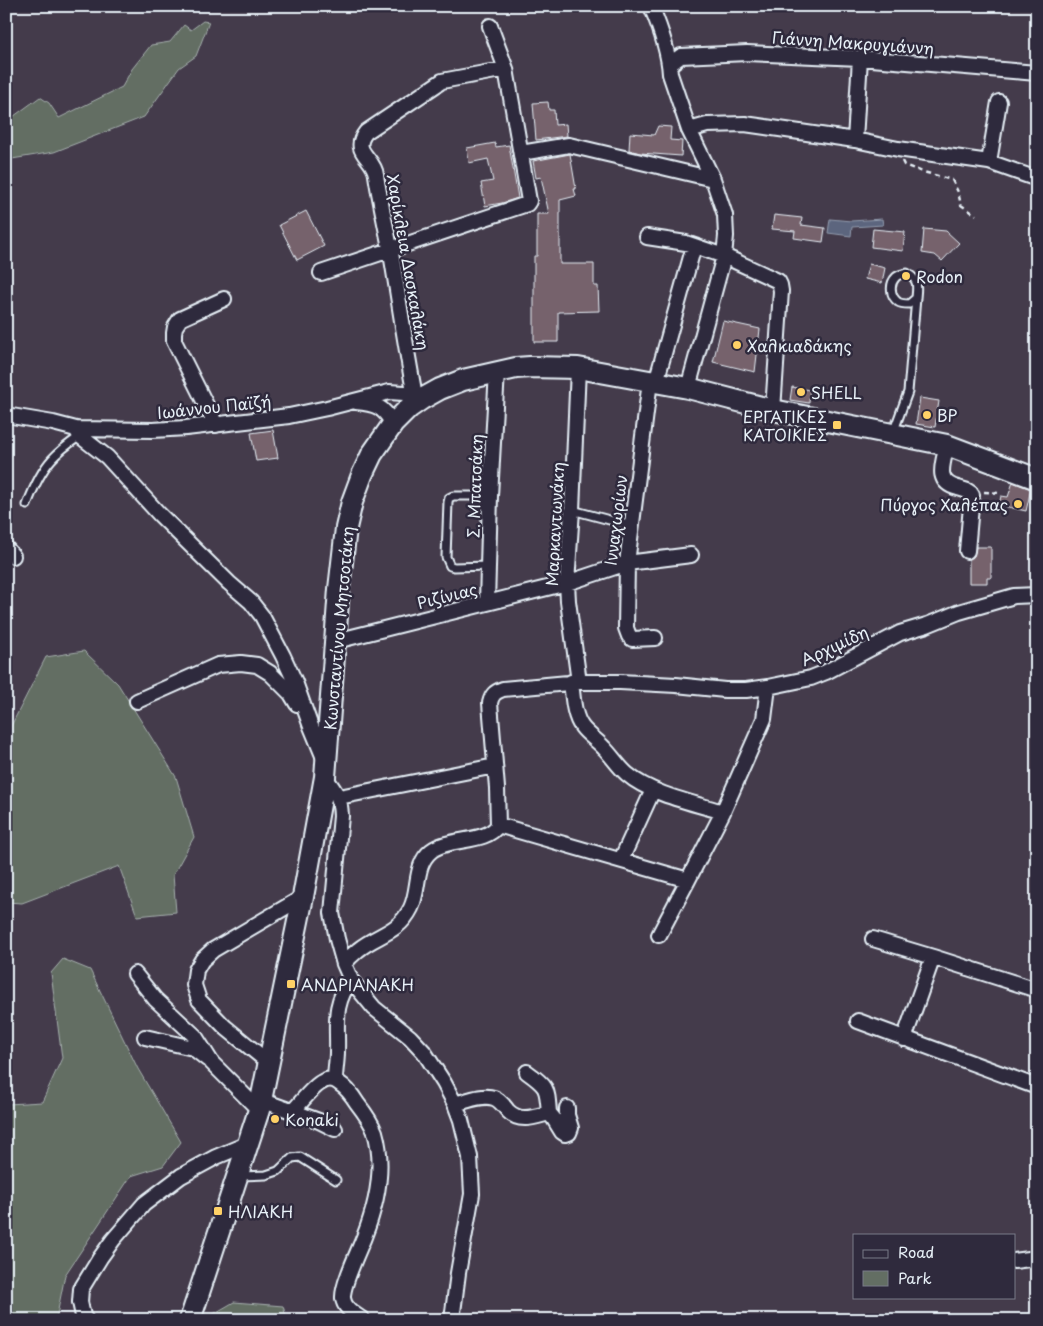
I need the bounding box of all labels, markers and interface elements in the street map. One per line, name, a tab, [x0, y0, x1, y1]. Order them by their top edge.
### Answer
street label: Γιάννη Μακρυγιάννη	[771, 24, 935, 60]
street label: Χαρίκλεια Δασκαλάκη	[382, 172, 436, 352]
place label: Rodon	[916, 264, 963, 288]
marker: Rodon	[900, 270, 912, 282]
place label: Χαλκιαδάκης	[747, 333, 852, 357]
marker: Χαλκιαδάκης	[731, 339, 743, 351]
place label: SHELL	[811, 380, 862, 404]
marker: SHELL	[795, 386, 807, 398]
street label: Ιωάννου Παϊζή	[156, 388, 272, 424]
place label: BP	[937, 403, 958, 427]
place label: ΕΡΓΑΤΙΚΕΣ ΚΑΤΟΙΚΙΕΣ	[743, 404, 827, 446]
marker: BP	[921, 409, 933, 421]
marker: ΕΡΓΑΤΙΚΕΣ ΚΑΤΟΙΚΙΕΣ	[831, 419, 843, 431]
street label: Σ. Μπατσάκη	[460, 434, 488, 538]
street label: Μαρκαντωνάκη	[539, 461, 569, 587]
street label: Ινναχωρίων	[598, 473, 632, 567]
place label: Πύργος Χαλέπας	[880, 492, 1008, 516]
marker: Πύργος Χαλέπας	[1012, 498, 1024, 510]
street label: Κωνσταντίνου Μητσοτάκη	[317, 525, 359, 731]
street label: Ριζίνιας	[414, 576, 480, 614]
street label: Αρχιμίδη	[796, 619, 872, 671]
place label: ΑΝΔΡΙΑΝΑΚΗ	[301, 972, 414, 996]
marker: ΑΝΔΡΙΑΝΑΚΗ	[285, 978, 297, 990]
place label: Konaki	[285, 1107, 339, 1131]
marker: Konaki	[269, 1113, 281, 1125]
place label: ΗΛΙΑΚΗ	[228, 1199, 293, 1223]
marker: ΗΛΙΑΚΗ	[212, 1205, 224, 1217]
legend	[853, 1234, 1016, 1298]
text: Road	[898, 1240, 934, 1263]
text: Park	[898, 1266, 932, 1289]

